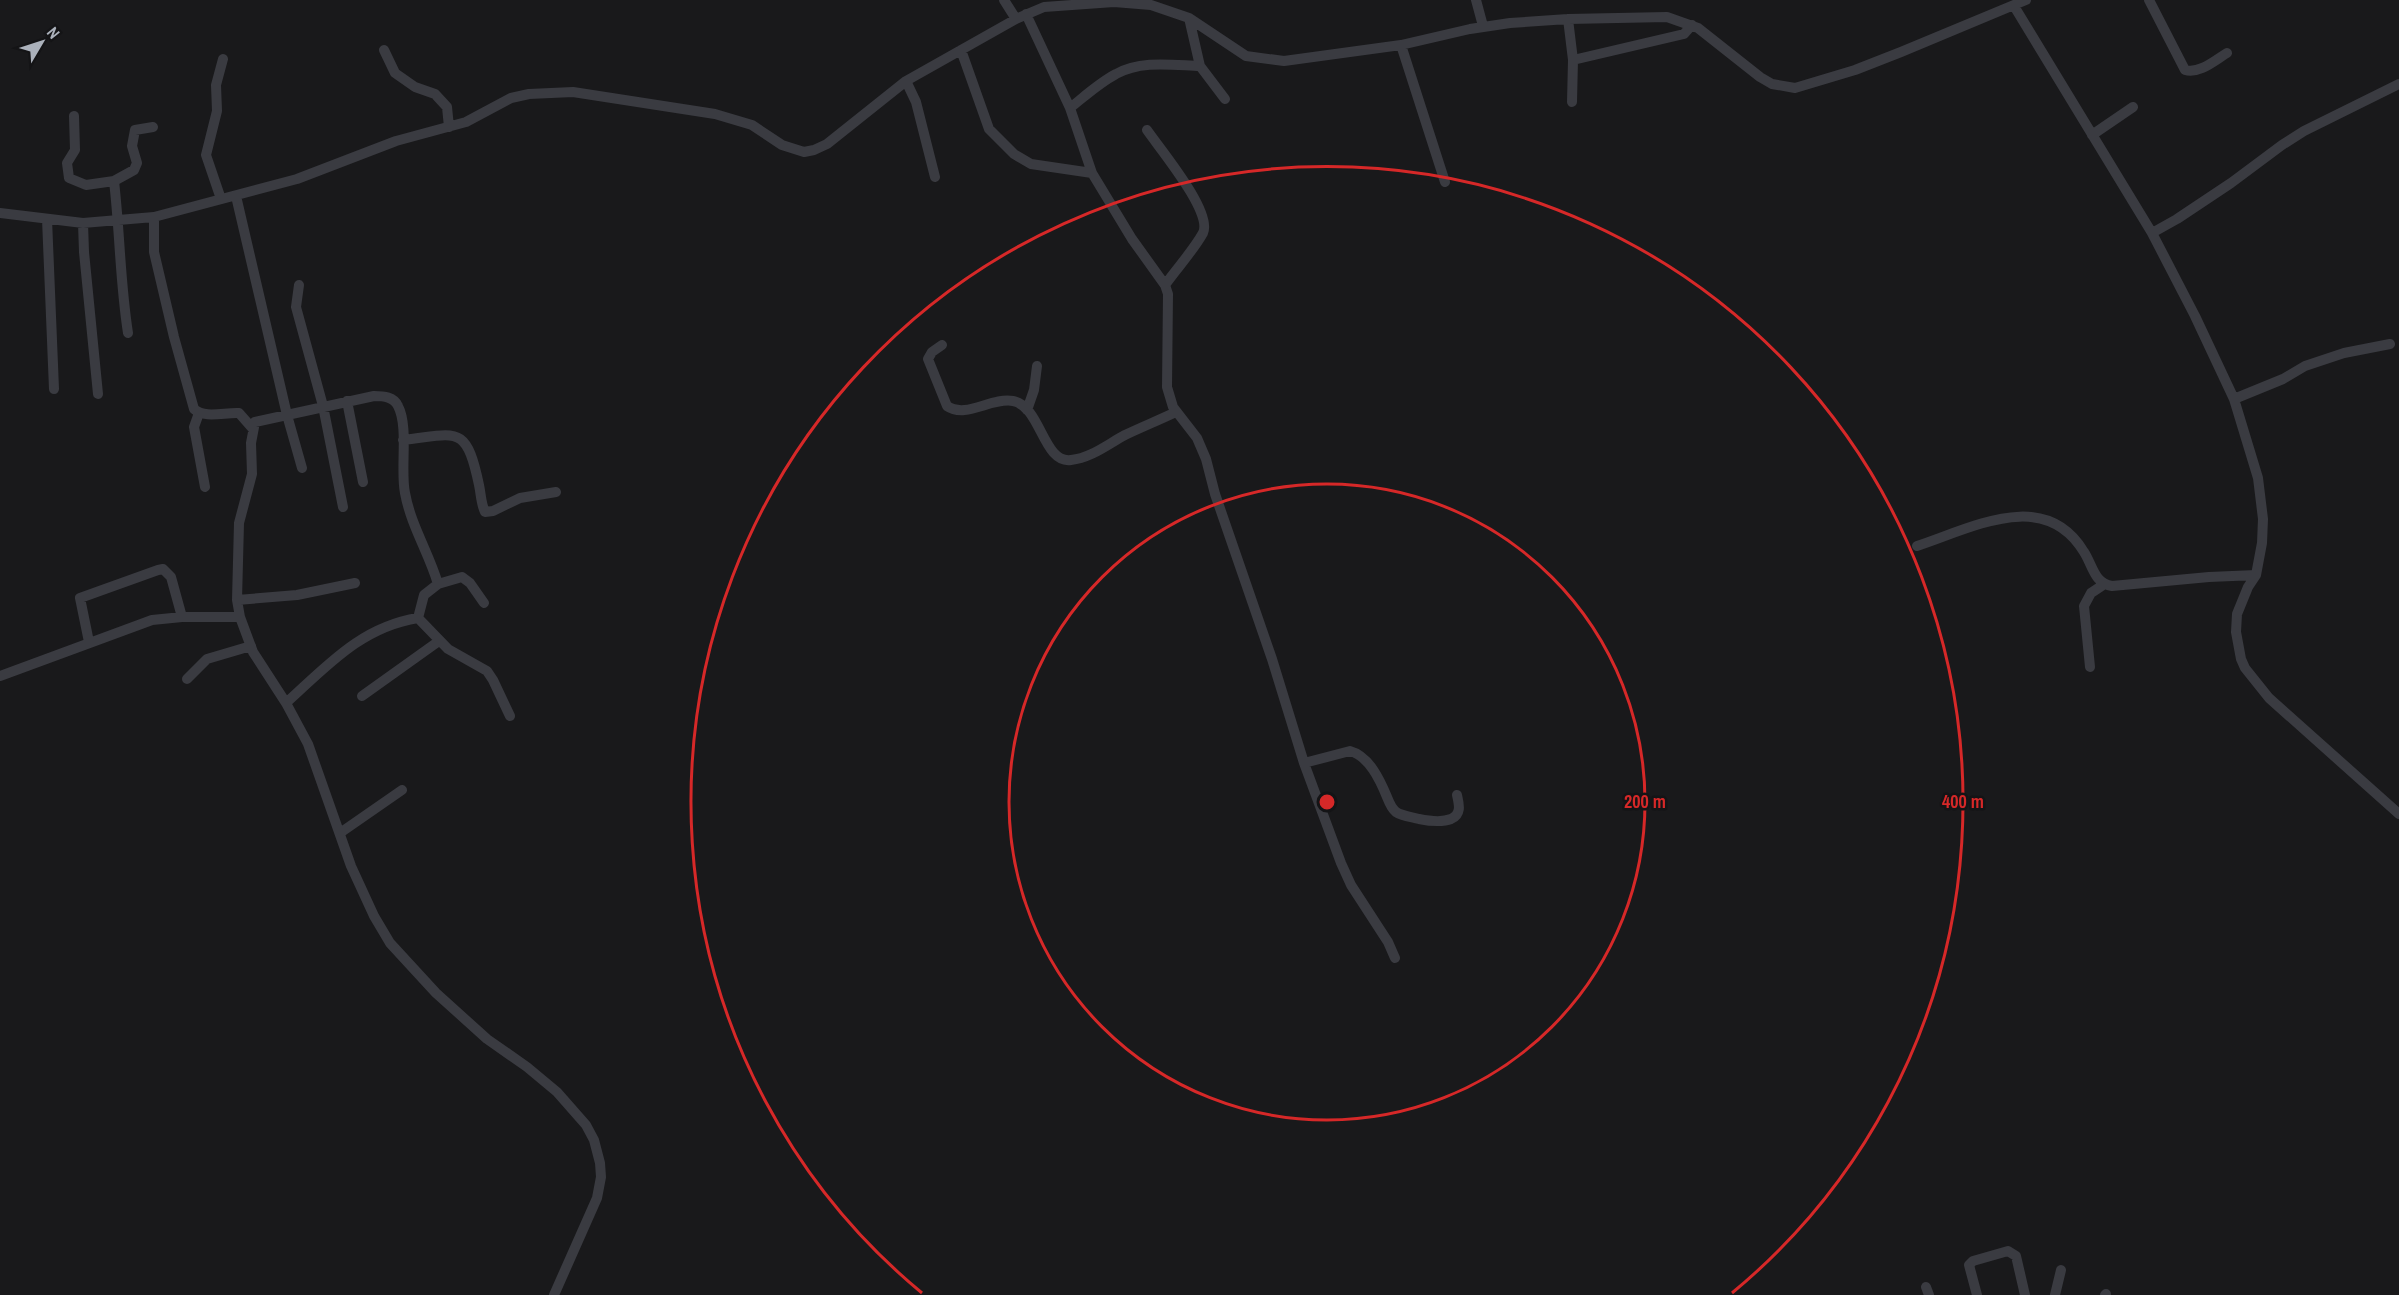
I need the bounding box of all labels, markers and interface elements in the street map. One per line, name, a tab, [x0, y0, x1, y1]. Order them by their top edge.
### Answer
north arrow	[12, 12, 72, 72]
text: N	[42, 22, 65, 43]
text: 200 m	[1624, 789, 1666, 814]
text: 400 m	[1942, 789, 1984, 814]
centre of rings	[1317, 792, 1337, 812]

